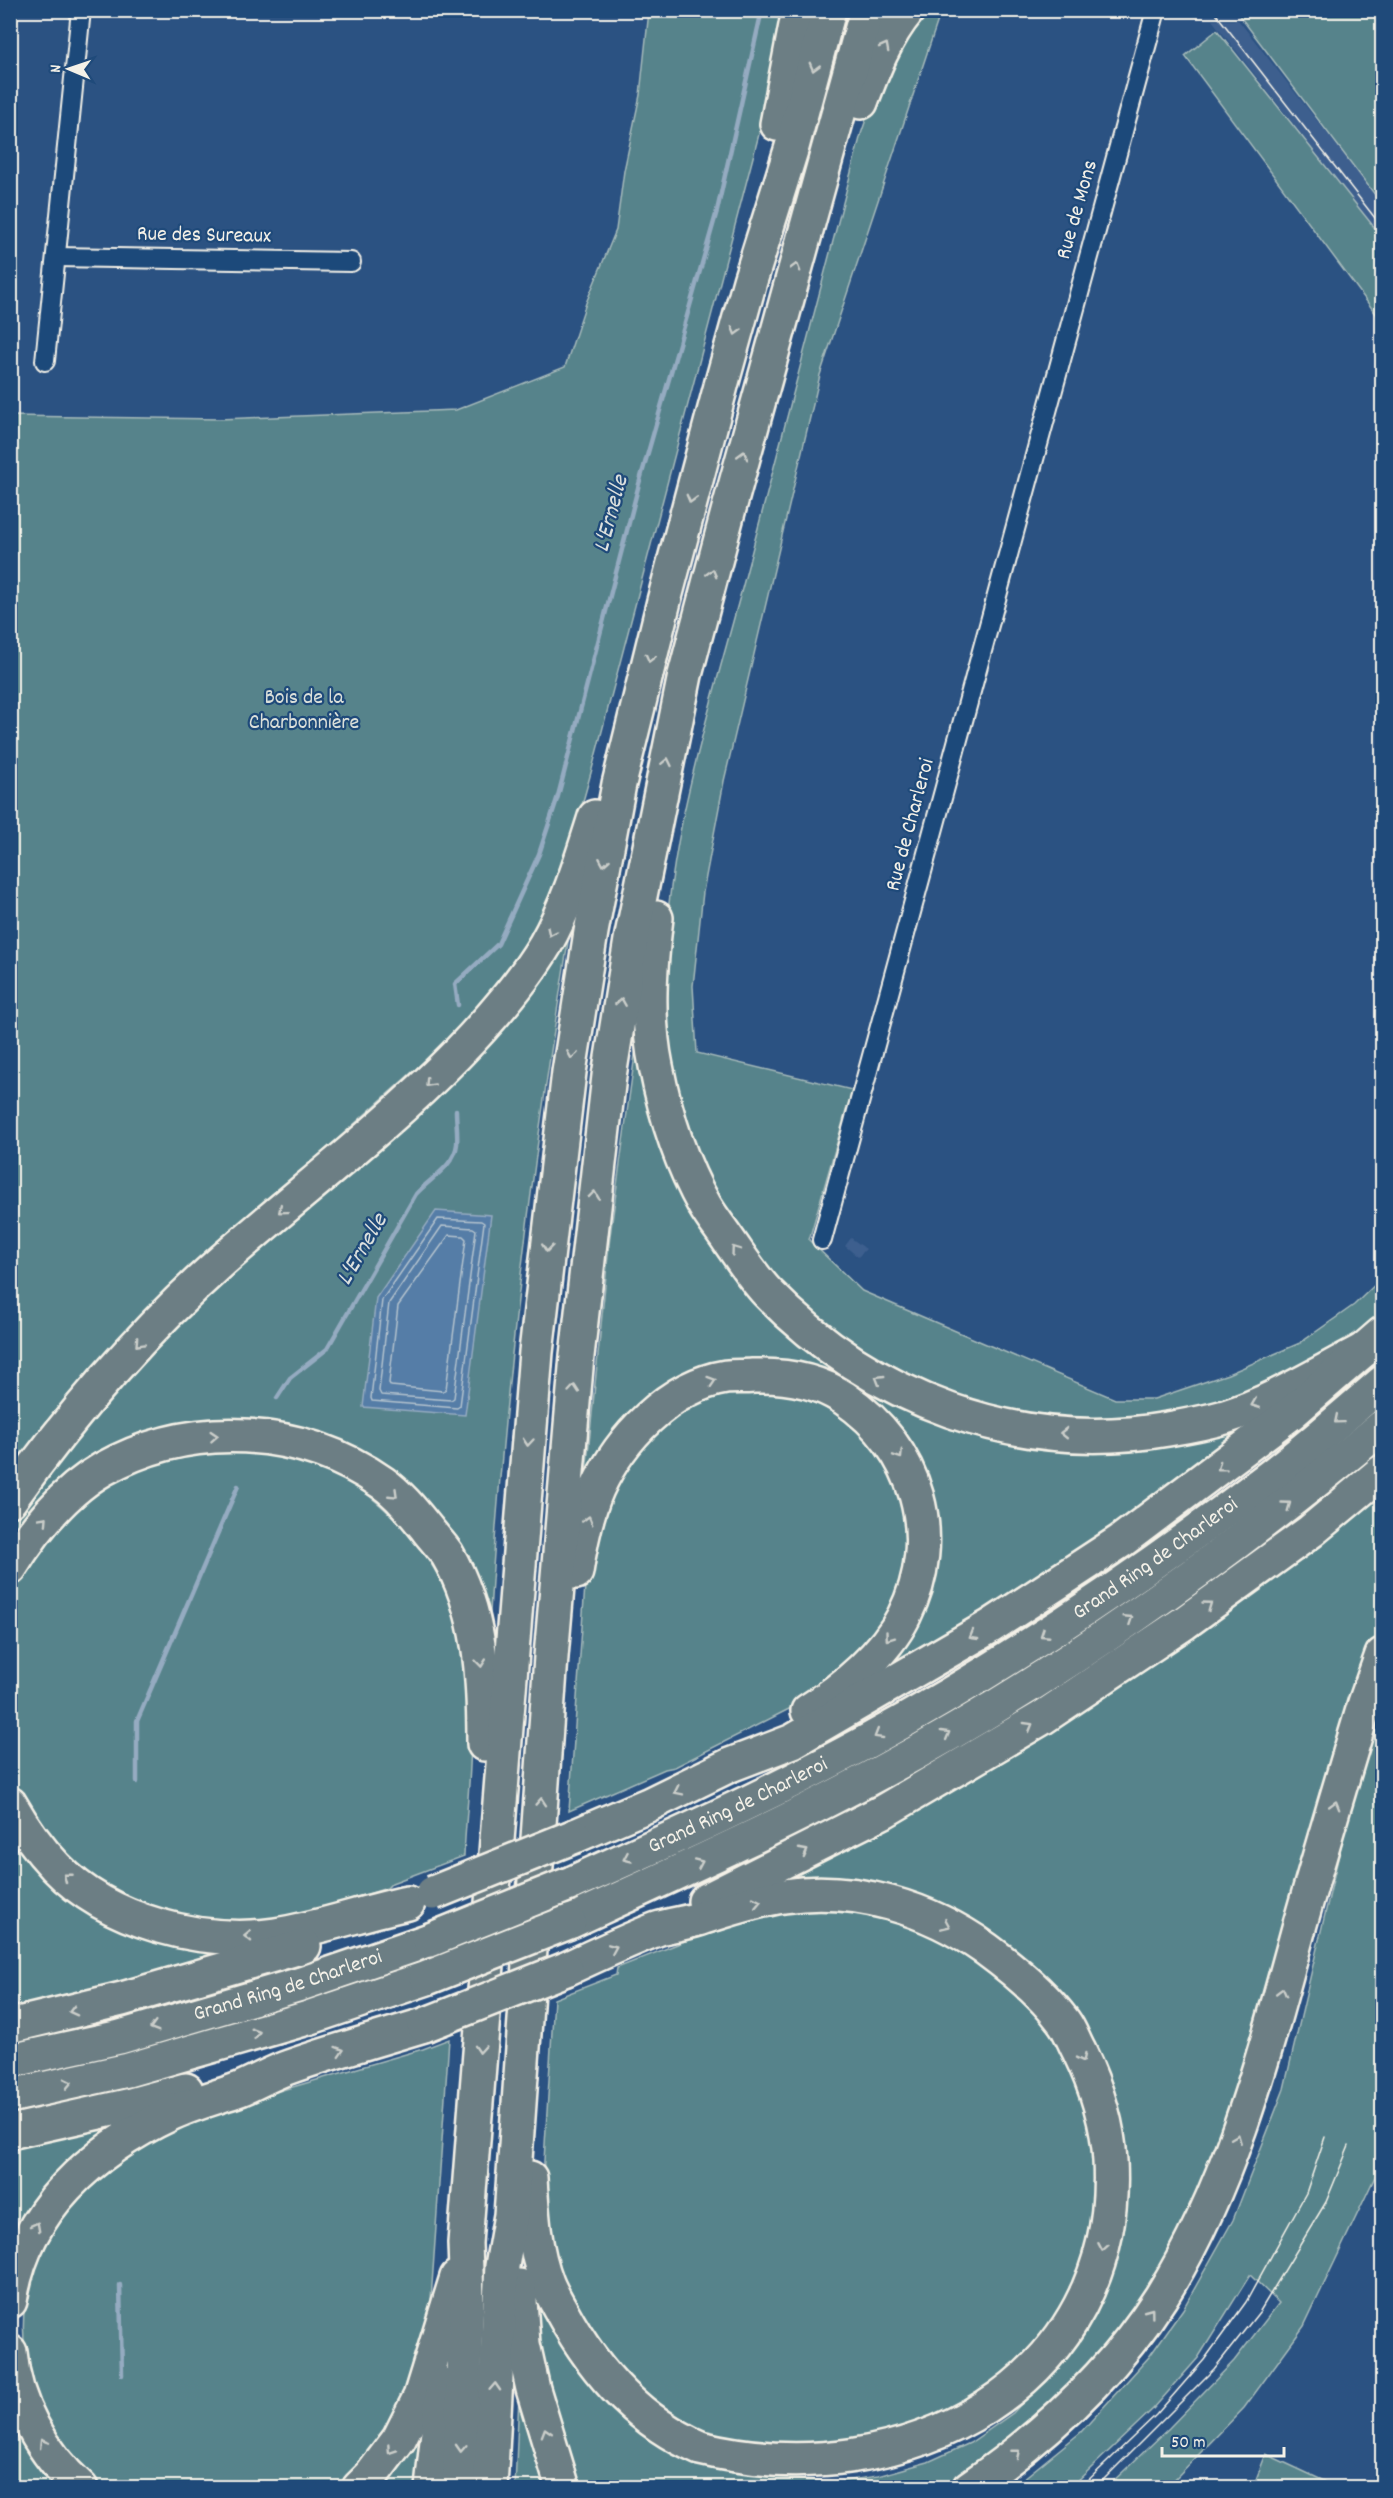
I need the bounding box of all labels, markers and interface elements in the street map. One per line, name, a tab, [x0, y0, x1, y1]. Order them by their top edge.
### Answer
north arrow	[39, 39, 99, 99]
one-way arrow	[877, 42, 889, 53]
one-way arrow	[808, 62, 821, 72]
text: N	[45, 64, 68, 73]
street label: Rue de Mons	[1049, 157, 1107, 263]
street label: Rue des Sureaux	[137, 219, 271, 253]
one-way arrow	[789, 263, 801, 273]
one-way arrow	[731, 325, 743, 336]
one-way arrow	[736, 450, 749, 460]
water label: L'Ernelle	[585, 471, 639, 556]
one-way arrow	[685, 494, 698, 504]
one-way arrow	[705, 568, 717, 579]
one-way arrow	[644, 653, 657, 663]
park label: Bois de la Charbonnière	[249, 683, 359, 739]
street label: Rue de Charleroi	[878, 755, 944, 895]
one-way arrow	[660, 758, 673, 768]
one-way arrow	[598, 857, 611, 867]
one-way arrow	[547, 925, 559, 936]
one-way arrow	[614, 998, 627, 1008]
one-way arrow	[566, 1049, 579, 1059]
one-way arrow	[425, 1076, 436, 1086]
one-way arrow	[588, 1191, 600, 1200]
one-way arrow	[278, 1203, 289, 1214]
water label: L'Ernelle	[329, 1206, 398, 1292]
one-way arrow	[541, 1244, 554, 1253]
one-way arrow	[732, 1245, 743, 1256]
one-way arrow	[135, 1336, 146, 1346]
one-way arrow	[875, 1375, 885, 1387]
one-way arrow	[706, 1376, 717, 1389]
one-way arrow	[567, 1385, 580, 1394]
one-way arrow	[1250, 1397, 1261, 1409]
one-way arrow	[1334, 1413, 1345, 1424]
one-way arrow	[1060, 1427, 1069, 1440]
one-way arrow	[209, 1430, 218, 1443]
one-way arrow	[522, 1438, 535, 1447]
one-way arrow	[891, 1448, 902, 1459]
one-way arrow	[1216, 1459, 1227, 1470]
one-way arrow	[388, 1487, 398, 1498]
street label: Grand Ring de Charleroi	[1067, 1490, 1245, 1628]
one-way arrow	[1280, 1501, 1291, 1512]
one-way arrow	[581, 1515, 593, 1526]
one-way arrow	[37, 1516, 48, 1527]
one-way arrow	[1202, 1601, 1213, 1612]
one-way arrow	[1122, 1615, 1133, 1626]
one-way arrow	[1040, 1626, 1051, 1637]
one-way arrow	[969, 1629, 979, 1640]
one-way arrow	[885, 1630, 896, 1641]
one-way arrow	[475, 1658, 487, 1668]
one-way arrow	[1023, 1722, 1033, 1733]
one-way arrow	[874, 1728, 884, 1739]
one-way arrow	[940, 1730, 950, 1741]
street label: Grand Ring de Charleroi	[643, 1749, 833, 1862]
one-way arrow	[673, 1783, 684, 1795]
one-way arrow	[534, 1797, 547, 1806]
one-way arrow	[1328, 1800, 1340, 1811]
one-way arrow	[798, 1848, 808, 1859]
one-way arrow	[623, 1851, 634, 1863]
one-way arrow	[693, 1859, 704, 1871]
one-way arrow	[63, 1873, 74, 1884]
one-way arrow	[751, 1896, 761, 1909]
one-way arrow	[939, 1918, 950, 1930]
one-way arrow	[243, 1930, 252, 1942]
street label: Grand Ring de Charleroi	[190, 1942, 386, 2030]
one-way arrow	[606, 1943, 617, 1955]
one-way arrow	[1274, 1987, 1287, 1997]
one-way arrow	[68, 2003, 78, 2016]
one-way arrow	[149, 2020, 160, 2032]
one-way arrow	[250, 2028, 261, 2040]
one-way arrow	[474, 2045, 487, 2054]
one-way arrow	[334, 2046, 345, 2059]
one-way arrow	[1075, 2052, 1087, 2063]
one-way arrow	[62, 2078, 72, 2091]
one-way arrow	[1230, 2133, 1242, 2144]
one-way arrow	[29, 2222, 40, 2233]
one-way arrow	[1098, 2243, 1110, 2252]
one-way arrow	[1142, 2308, 1153, 2319]
one-way arrow	[489, 2383, 502, 2392]
scale bar	[1162, 2420, 1284, 2458]
one-way arrow	[541, 2427, 553, 2437]
text: 50 m	[1171, 2431, 1206, 2456]
one-way arrow	[40, 2439, 51, 2450]
one-way arrow	[387, 2444, 398, 2455]
one-way arrow	[454, 2444, 467, 2453]
one-way arrow	[1010, 2450, 1021, 2461]

